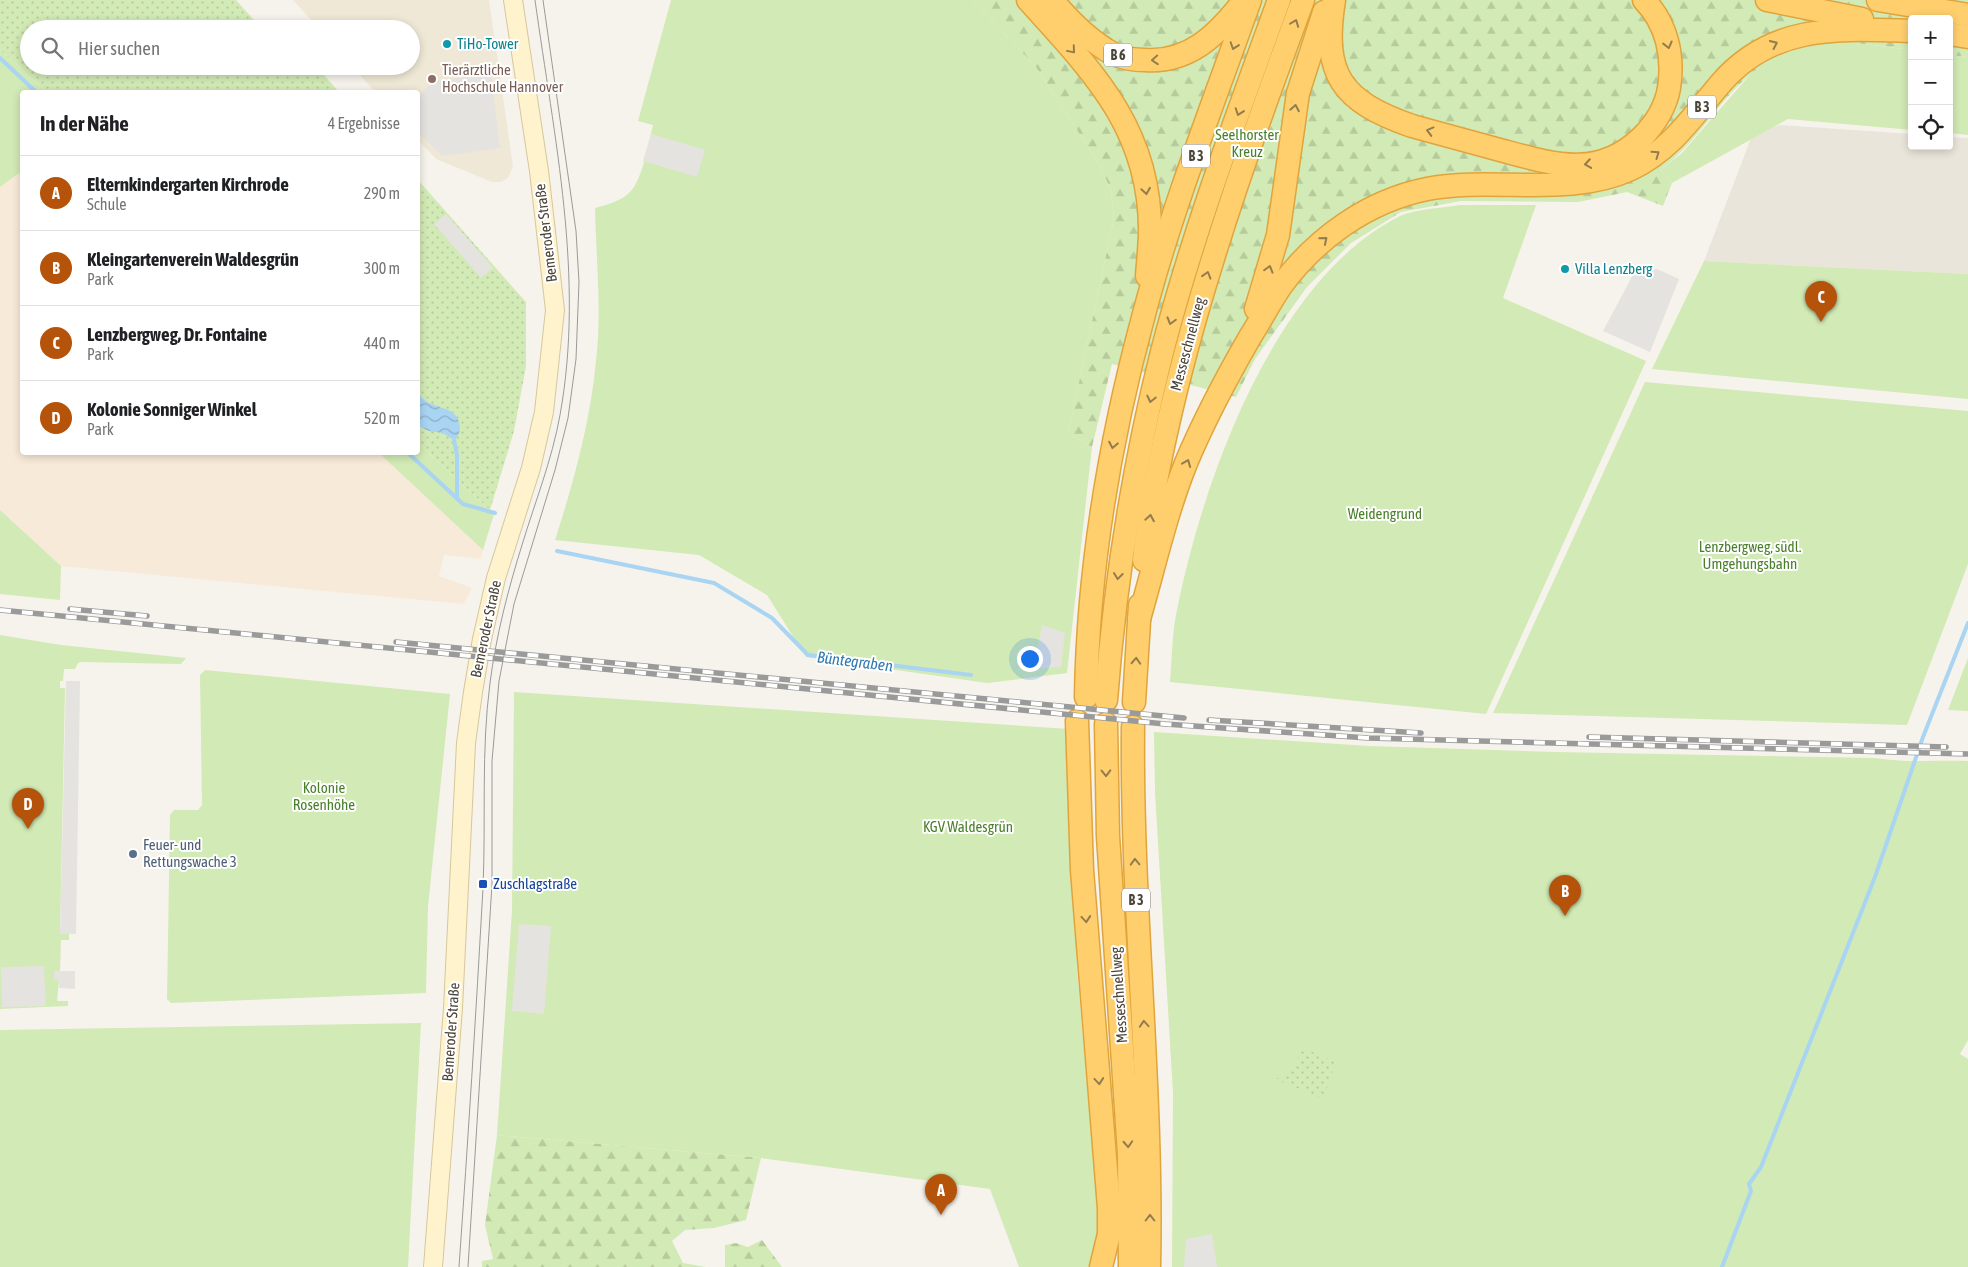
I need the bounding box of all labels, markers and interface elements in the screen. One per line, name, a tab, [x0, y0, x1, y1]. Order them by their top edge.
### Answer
map controls	[1908, 15, 1953, 150]
button: +	[1908, 15, 1953, 60]
one-way arrow	[1289, 19, 1299, 27]
search box	[20, 20, 420, 75]
icon: search	[38, 34, 66, 62]
place label: TiHo-Tower	[457, 35, 519, 52]
text: Hier suchen	[78, 37, 160, 59]
marker: TiHo-Tower	[441, 38, 453, 50]
one-way arrow	[1662, 40, 1673, 49]
one-way arrow	[1768, 40, 1777, 50]
one-way arrow	[1230, 41, 1240, 50]
one-way arrow	[1067, 44, 1076, 53]
road number: B 6	[1104, 44, 1132, 66]
one-way arrow	[1151, 54, 1159, 65]
button: −	[1908, 60, 1953, 105]
place label: Tierärztliche Hochschule Hannover	[442, 61, 564, 95]
marker: Tierärztliche Hochschule Hannover	[426, 73, 438, 85]
road number: B 3	[1688, 95, 1716, 118]
one-way arrow	[1290, 104, 1300, 113]
button: locate	[1908, 105, 1953, 150]
one-way arrow	[1235, 107, 1245, 115]
text: In der Nähe	[40, 111, 129, 135]
text: 4 Ergebnisse	[328, 114, 400, 132]
park label: Seelhorster Kreuz	[1215, 126, 1279, 160]
one-way arrow	[1425, 126, 1434, 137]
road number: B 3	[1182, 144, 1210, 168]
one-way arrow	[1650, 151, 1660, 160]
one-way arrow	[1583, 159, 1592, 169]
text: Elternkindergarten Kirchrode	[87, 173, 289, 195]
street label: Bemeroder Straße	[531, 183, 560, 283]
text: A	[52, 184, 60, 202]
text: 290 m	[364, 184, 400, 202]
one-way arrow	[1140, 188, 1151, 196]
text: Schule	[87, 195, 126, 213]
one-way arrow	[1318, 237, 1327, 245]
text: Kleingartenverein Waldesgrün	[87, 248, 299, 270]
text: B	[52, 259, 60, 277]
text: 300 m	[364, 259, 400, 277]
place label: Villa Lenzberg	[1575, 260, 1653, 277]
marker: Villa Lenzberg	[1559, 263, 1571, 275]
one-way arrow	[1263, 264, 1274, 273]
text: Park	[87, 270, 114, 288]
one-way arrow	[1201, 272, 1211, 280]
pin: C	[1805, 281, 1837, 322]
street label: Messeschnellweg	[1167, 295, 1208, 393]
one-way arrow	[1167, 316, 1177, 325]
text: Lenzbergweg, Dr. Fontaine	[87, 323, 267, 345]
text: C	[52, 334, 60, 352]
text: 440 m	[364, 334, 400, 352]
text: Park	[87, 345, 114, 363]
one-way arrow	[1146, 395, 1157, 404]
text: Kolonie Sonniger Winkel	[87, 398, 257, 420]
text: D	[52, 409, 60, 427]
text: 520 m	[364, 409, 400, 427]
text: Park	[87, 420, 114, 438]
one-way arrow	[1108, 440, 1119, 449]
one-way arrow	[1181, 460, 1191, 468]
park label: Weidengrund	[1348, 505, 1422, 522]
one-way arrow	[1144, 514, 1155, 522]
park label: Lenzbergweg, südl. Umgehungsbahn	[1699, 538, 1802, 572]
one-way arrow	[1113, 572, 1124, 580]
street label: Bemeroder Straße	[467, 579, 504, 679]
your location	[1017, 646, 1043, 672]
water label: Büntegraben	[816, 647, 894, 676]
one-way arrow	[1131, 656, 1142, 664]
one-way arrow	[1101, 769, 1111, 777]
park label: Kolonie Rosenhöhe	[293, 779, 355, 813]
pin: D	[12, 788, 44, 829]
park label: KGV Waldesgrün	[923, 818, 1013, 835]
place label: Feuer- und Rettungswache 3	[143, 836, 237, 870]
marker: Feuer- und Rettungswache 3	[127, 848, 139, 860]
one-way arrow	[1129, 858, 1140, 866]
place label: Zuschlagstraße	[493, 875, 577, 892]
pin: B	[1549, 875, 1581, 916]
marker: Zuschlagstraße	[477, 878, 489, 890]
road number: B 3	[1122, 888, 1150, 912]
one-way arrow	[1080, 915, 1091, 923]
street label: Messeschnellweg	[1107, 946, 1130, 1044]
street label: Bemeroder Straße	[439, 982, 462, 1082]
one-way arrow	[1138, 1020, 1149, 1028]
one-way arrow	[1093, 1077, 1104, 1085]
one-way arrow	[1123, 1140, 1134, 1148]
pin: A	[925, 1174, 957, 1215]
one-way arrow	[1145, 1214, 1155, 1222]

